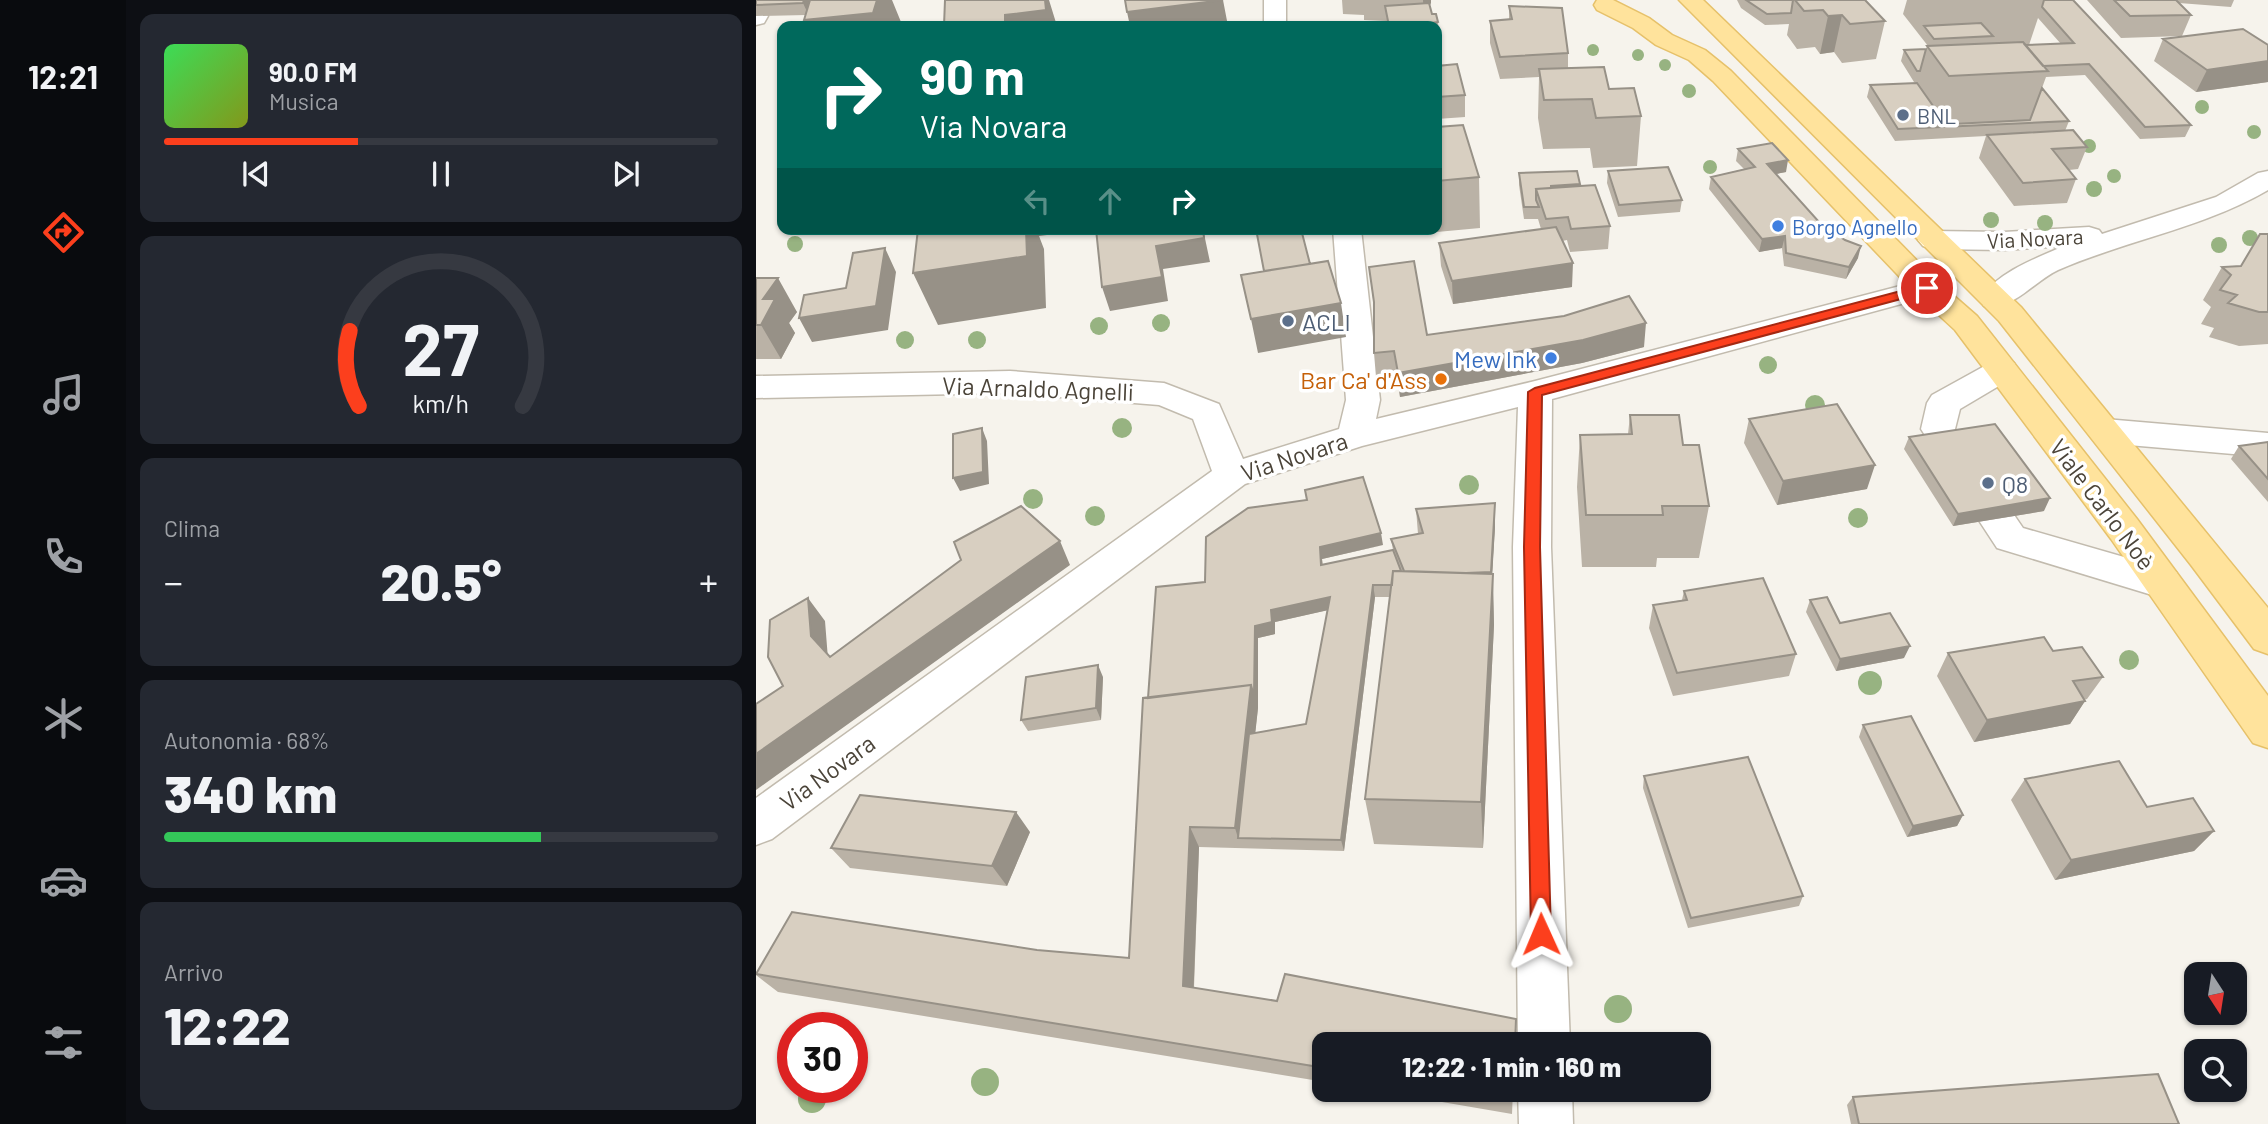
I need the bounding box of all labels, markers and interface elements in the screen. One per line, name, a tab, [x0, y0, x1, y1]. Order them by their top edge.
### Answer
text: 90 m	[920, 46, 1025, 105]
icon: right	[805, 49, 896, 140]
text: 90.0 FM	[269, 56, 357, 87]
text: 12:21	[28, 57, 98, 95]
text: Musica	[269, 87, 338, 115]
place label: BNL	[1917, 103, 1956, 128]
text: Via Novara	[920, 106, 1067, 144]
marker: BNL	[1895, 107, 1911, 123]
icon: previous	[237, 155, 275, 193]
icon: pause	[422, 155, 460, 193]
icon: next	[607, 155, 645, 193]
icon: left	[1018, 182, 1056, 220]
icon: ahead	[1091, 182, 1129, 220]
icon: right	[1164, 182, 1202, 220]
icon: directions	[39, 208, 88, 257]
place label: Borgo Agnello	[1792, 214, 1918, 239]
marker: Borgo Agnello	[1770, 218, 1786, 234]
street label: Via Novara	[1986, 223, 2084, 253]
pin	[1897, 258, 1957, 318]
icon: arrive	[1908, 269, 1946, 307]
text: 27	[403, 303, 479, 391]
place label: ACLI	[1302, 307, 1351, 336]
marker: ACLI	[1280, 313, 1296, 329]
place label: Mew Ink	[1454, 344, 1537, 373]
marker: Mew Ink	[1543, 350, 1559, 366]
place label: Bar Ca' d'Ass	[1300, 365, 1427, 394]
icon: music	[39, 370, 88, 419]
street label: Via Arnaldo Agnelli	[942, 370, 1134, 406]
marker: Bar Ca' d'Ass	[1433, 371, 1449, 387]
text: km/h	[413, 388, 469, 418]
street label: Via Novara	[1237, 425, 1351, 487]
street label: Viale Carlo Noè	[2044, 433, 2162, 575]
place label: Q8	[2002, 469, 2028, 498]
marker: Q8	[1980, 475, 1996, 491]
text: Clima	[164, 514, 220, 542]
icon: phone	[39, 532, 88, 581]
text: 20.5°	[380, 549, 502, 611]
text: −	[164, 558, 183, 604]
text: +	[699, 558, 718, 604]
icon: climate	[39, 694, 88, 743]
text: Autonomia · 68%	[164, 726, 330, 754]
street label: Via Novara	[774, 728, 880, 816]
text: 340 km	[164, 761, 337, 823]
icon: car	[39, 856, 88, 905]
position arrow	[1504, 897, 1578, 971]
text: Arrivo	[164, 958, 224, 986]
north arrow	[2184, 962, 2247, 1026]
map controls	[2184, 962, 2247, 1102]
text: 12:22	[164, 993, 290, 1055]
speed limit sign: 30	[777, 1012, 868, 1103]
icon: filters	[39, 1018, 88, 1067]
button: search	[2184, 1039, 2247, 1102]
text: 12:22 · 1 min · 160 m	[1402, 1051, 1621, 1082]

